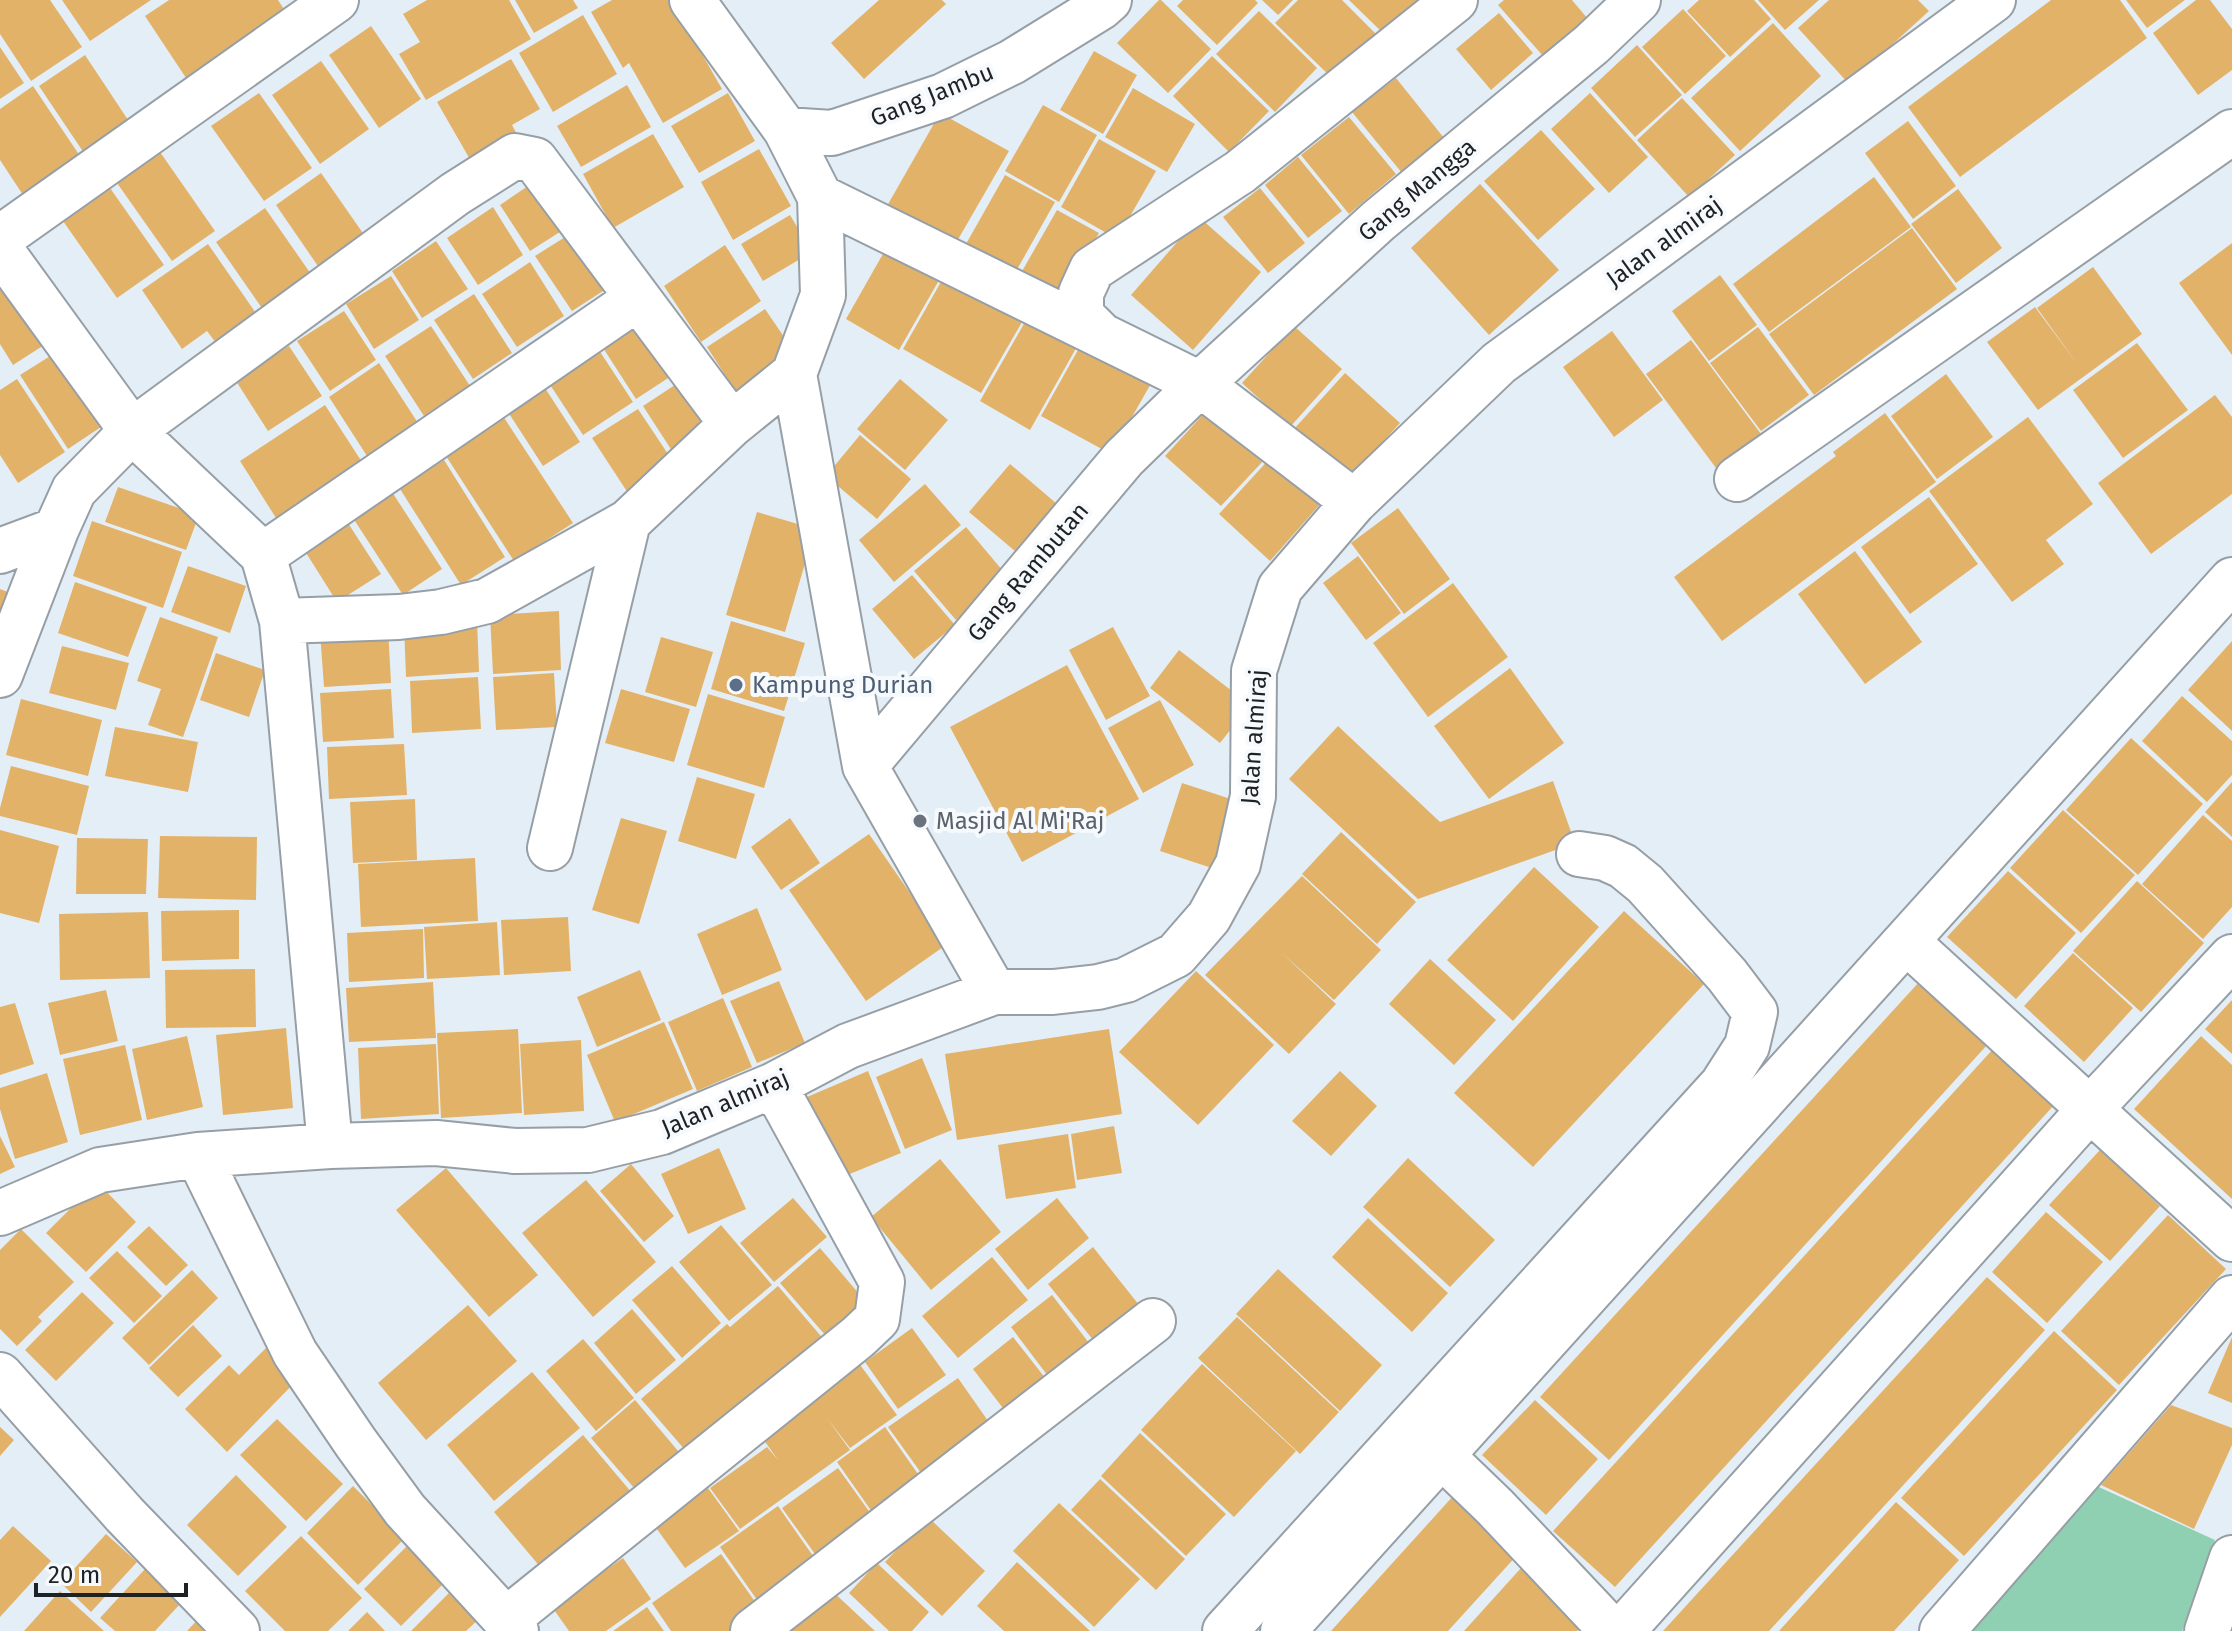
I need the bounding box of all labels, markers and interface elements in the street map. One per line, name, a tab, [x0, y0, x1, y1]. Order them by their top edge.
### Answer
street label: Gang Jambu	[866, 58, 998, 132]
street label: Gang Mangga	[1353, 133, 1481, 247]
street label: Jalan almiraj	[1601, 191, 1727, 293]
street label: Gang Rambutan	[962, 497, 1094, 647]
street label: Jalan almiraj	[1235, 668, 1273, 806]
place label: Kampung Durian	[752, 671, 933, 699]
marker: Kampung Durian	[727, 676, 745, 694]
place label: Masjid Al Mi'Raj	[936, 807, 1105, 835]
marker: Masjid Al Mi'Raj	[911, 812, 929, 830]
street label: Jalan almiraj	[657, 1064, 793, 1142]
scale bar	[36, 1547, 186, 1597]
text: 20 m	[48, 1561, 100, 1589]

